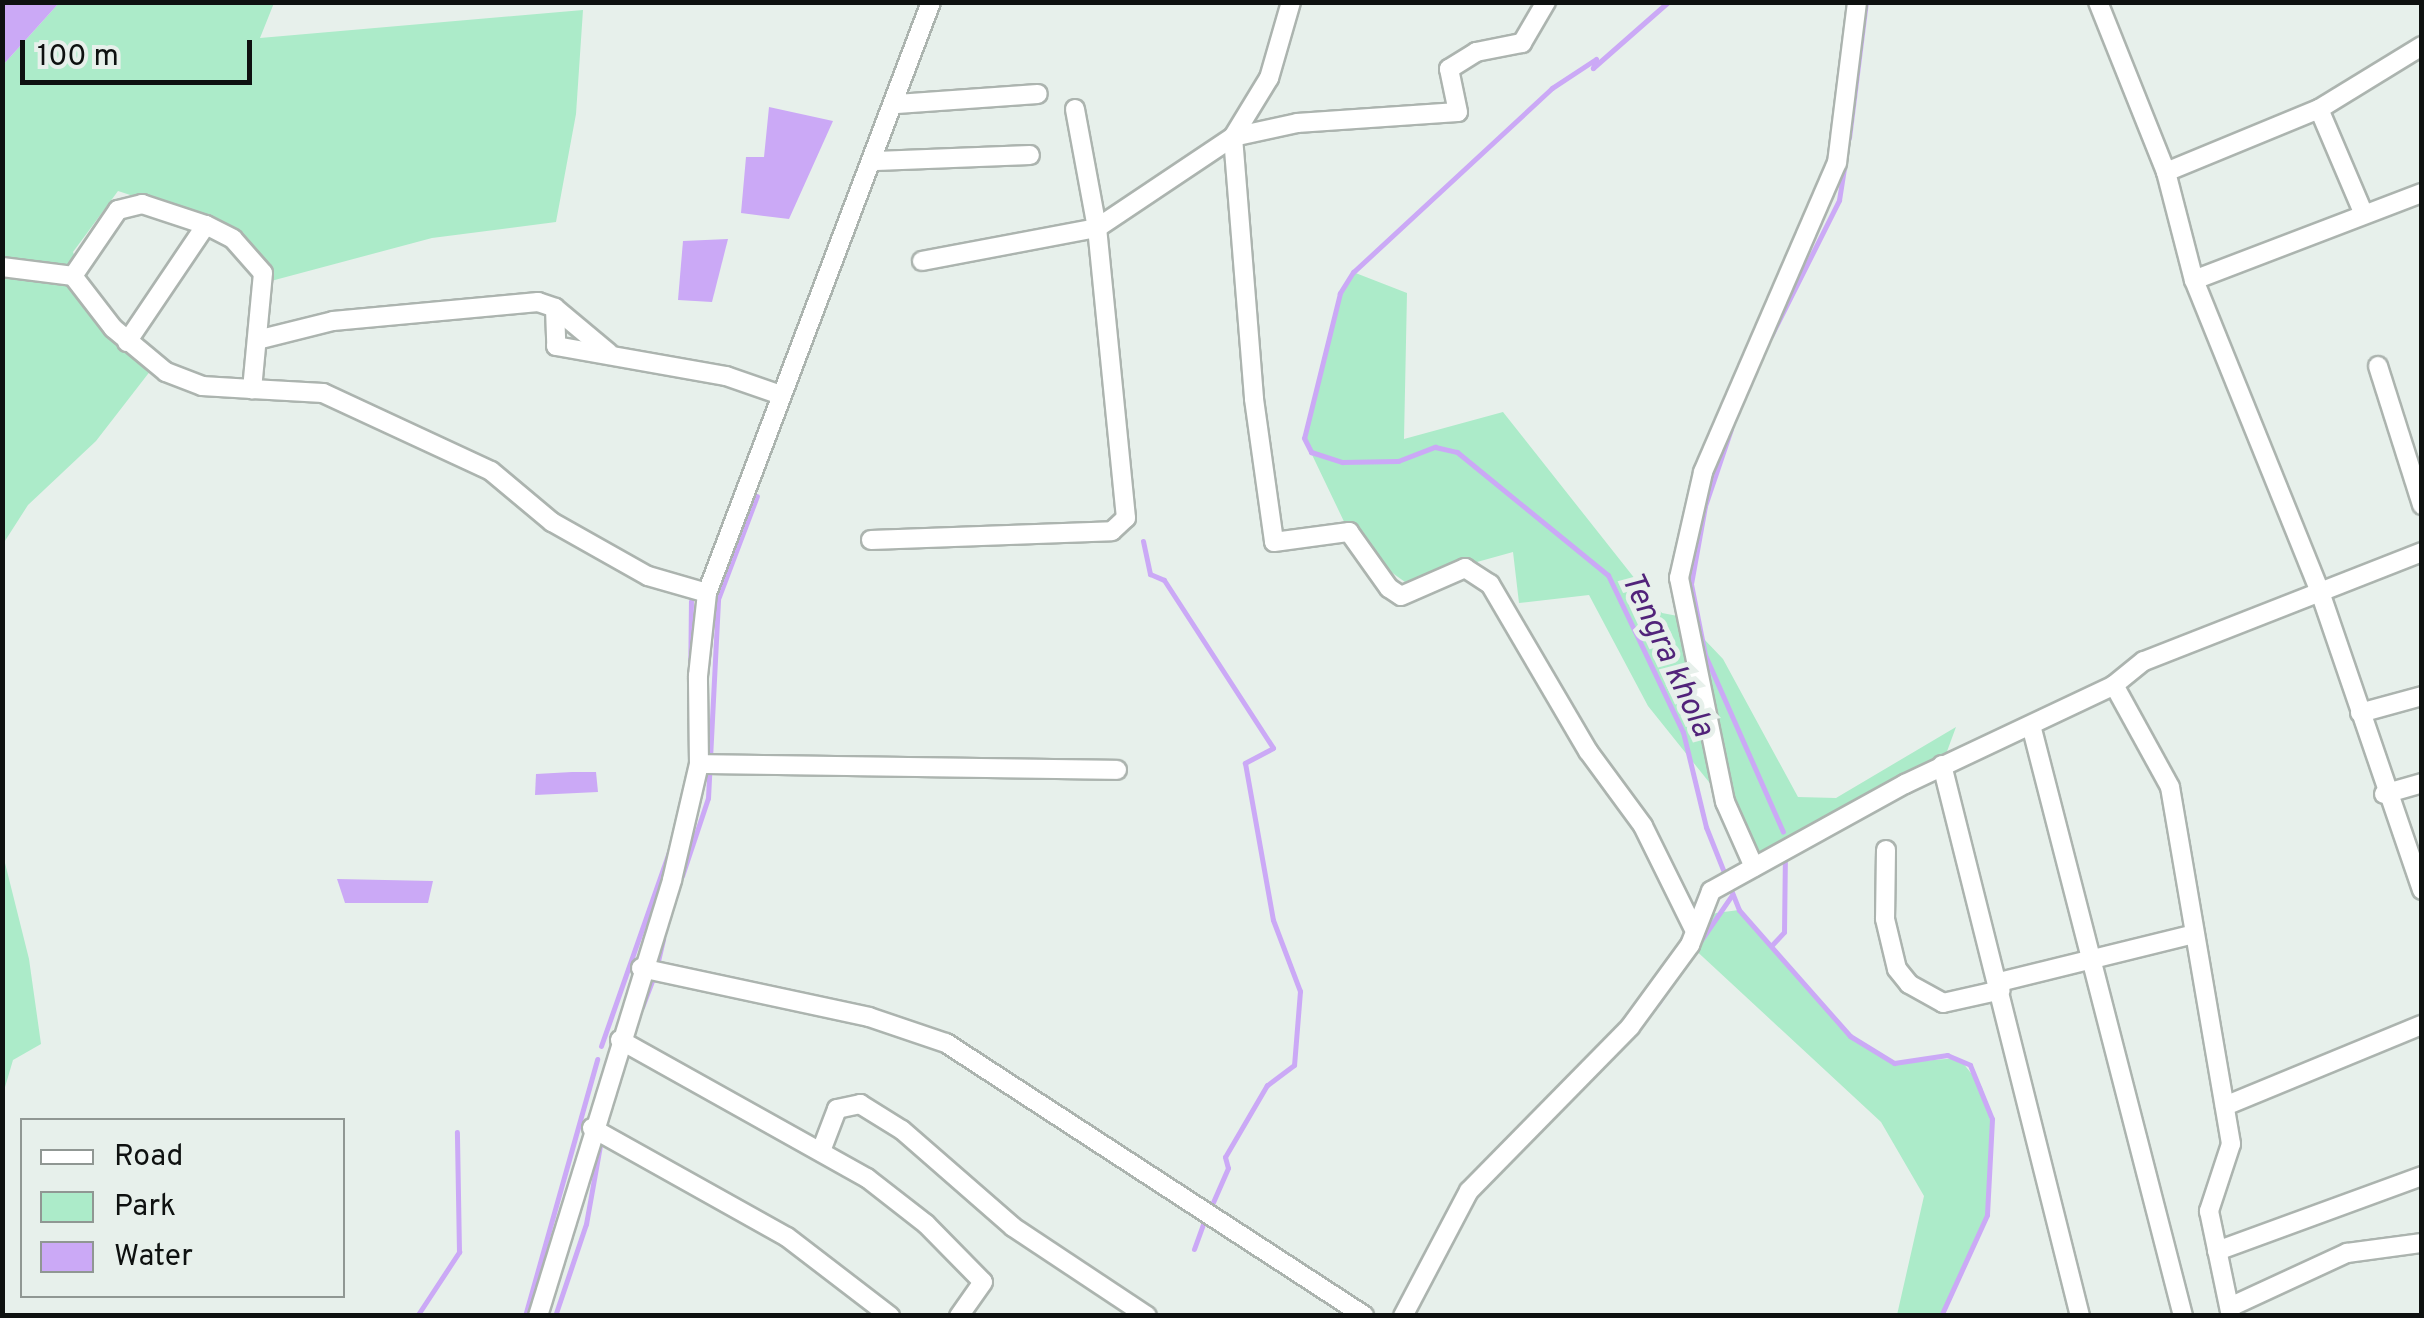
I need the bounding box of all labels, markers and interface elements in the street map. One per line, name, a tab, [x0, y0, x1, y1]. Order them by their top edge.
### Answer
scale bar	[25, 20, 258, 82]
text: 100 m	[37, 39, 119, 76]
water label: Tengra khola	[1611, 566, 1721, 744]
legend	[20, 1118, 345, 1298]
text: Road	[114, 1139, 183, 1176]
text: Park	[114, 1189, 176, 1226]
text: Water	[114, 1239, 193, 1276]

